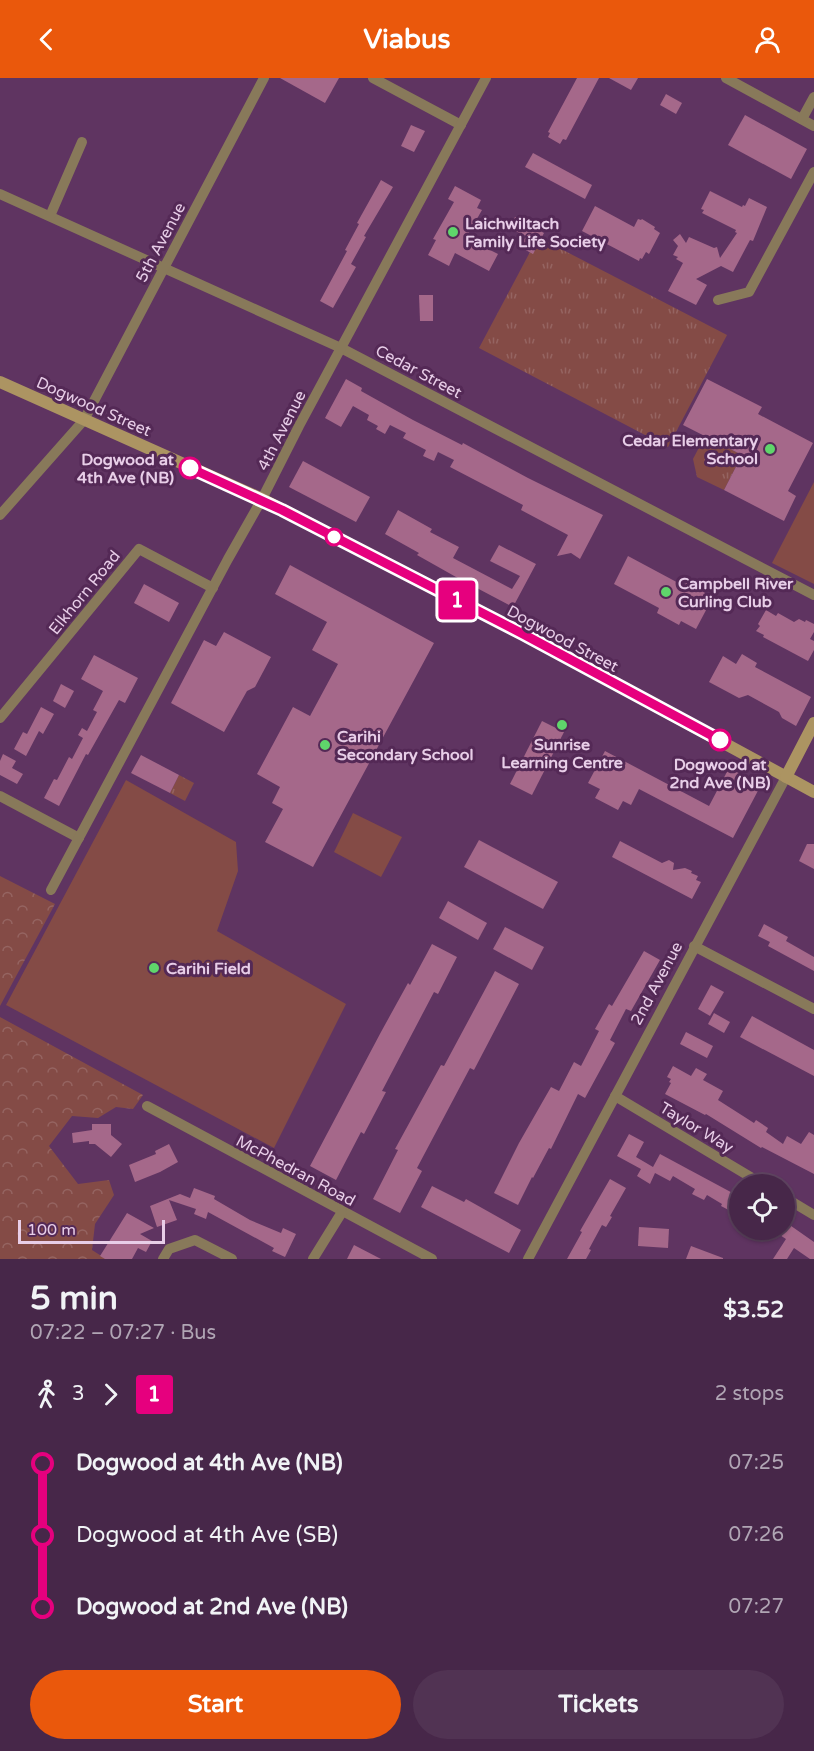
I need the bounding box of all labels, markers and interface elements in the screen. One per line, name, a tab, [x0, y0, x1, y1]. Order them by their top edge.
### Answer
icon: back	[30, 23, 63, 56]
text: Viabus	[364, 23, 450, 56]
icon: person	[751, 23, 784, 56]
street label: 5th Avenue	[132, 199, 190, 286]
place label: Laichwiltach Family Life Society	[465, 214, 606, 252]
marker: Laichwiltach Family Life Society	[446, 225, 460, 239]
street label: Cedar Street	[372, 341, 465, 403]
street label: Dogwood Street	[33, 373, 154, 441]
street label: 4th Avenue	[253, 387, 311, 474]
place label: Cedar Elementary School	[622, 431, 758, 469]
marker: Cedar Elementary School	[763, 442, 777, 456]
place label: Dogwood at 4th Ave (NB)	[77, 450, 175, 488]
marker: Dogwood at 4th Ave (NB)	[179, 457, 201, 479]
unlabelled marker	[325, 528, 343, 546]
street label: Elkhorn Road	[45, 546, 125, 639]
place label: Campbell River Curling Club	[678, 574, 794, 612]
line badge: 1	[438, 580, 476, 620]
marker: Campbell River Curling Club	[659, 585, 673, 599]
text: 1	[450, 588, 464, 613]
street label: Dogwood Street	[503, 601, 622, 677]
marker: Sunrise Learning Centre	[555, 718, 569, 732]
place label: Carihi Secondary School	[337, 727, 473, 765]
marker: Dogwood at 2nd Ave (NB)	[709, 729, 731, 751]
place label: Sunrise Learning Centre	[501, 735, 623, 773]
marker: Carihi Secondary School	[318, 738, 332, 752]
place label: Dogwood at 2nd Ave (NB)	[670, 755, 770, 793]
street label: 2nd Avenue	[627, 938, 687, 1028]
place label: Carihi Field	[166, 959, 251, 979]
marker: Carihi Field	[147, 961, 161, 975]
street label: Taylor Way	[656, 1098, 738, 1158]
street label: McPhedran Road	[232, 1131, 359, 1211]
map controls	[729, 1174, 795, 1240]
button: locate	[729, 1174, 795, 1240]
scale bar	[18, 1217, 165, 1244]
text: 100 m	[27, 1220, 76, 1240]
text: 5 min	[30, 1279, 118, 1318]
text: $3.52	[723, 1297, 784, 1323]
text: 07:22 – 07:27 · Bus	[30, 1321, 216, 1345]
icon: walk	[30, 1378, 63, 1411]
icon: forward	[94, 1378, 127, 1411]
text: 3	[72, 1382, 85, 1406]
text: 1	[148, 1382, 161, 1407]
text: 2 stops	[715, 1382, 784, 1406]
text: Dogwood at 4th Ave (NB)	[76, 1450, 343, 1476]
text: 07:25	[729, 1451, 784, 1475]
text: Dogwood at 4th Ave (SB)	[76, 1522, 338, 1548]
text: 07:26	[729, 1523, 784, 1547]
text: Dogwood at 2nd Ave (NB)	[76, 1594, 348, 1620]
text: 07:27	[729, 1595, 784, 1619]
button: Start	[30, 1670, 401, 1739]
button: Tickets	[413, 1670, 784, 1739]

